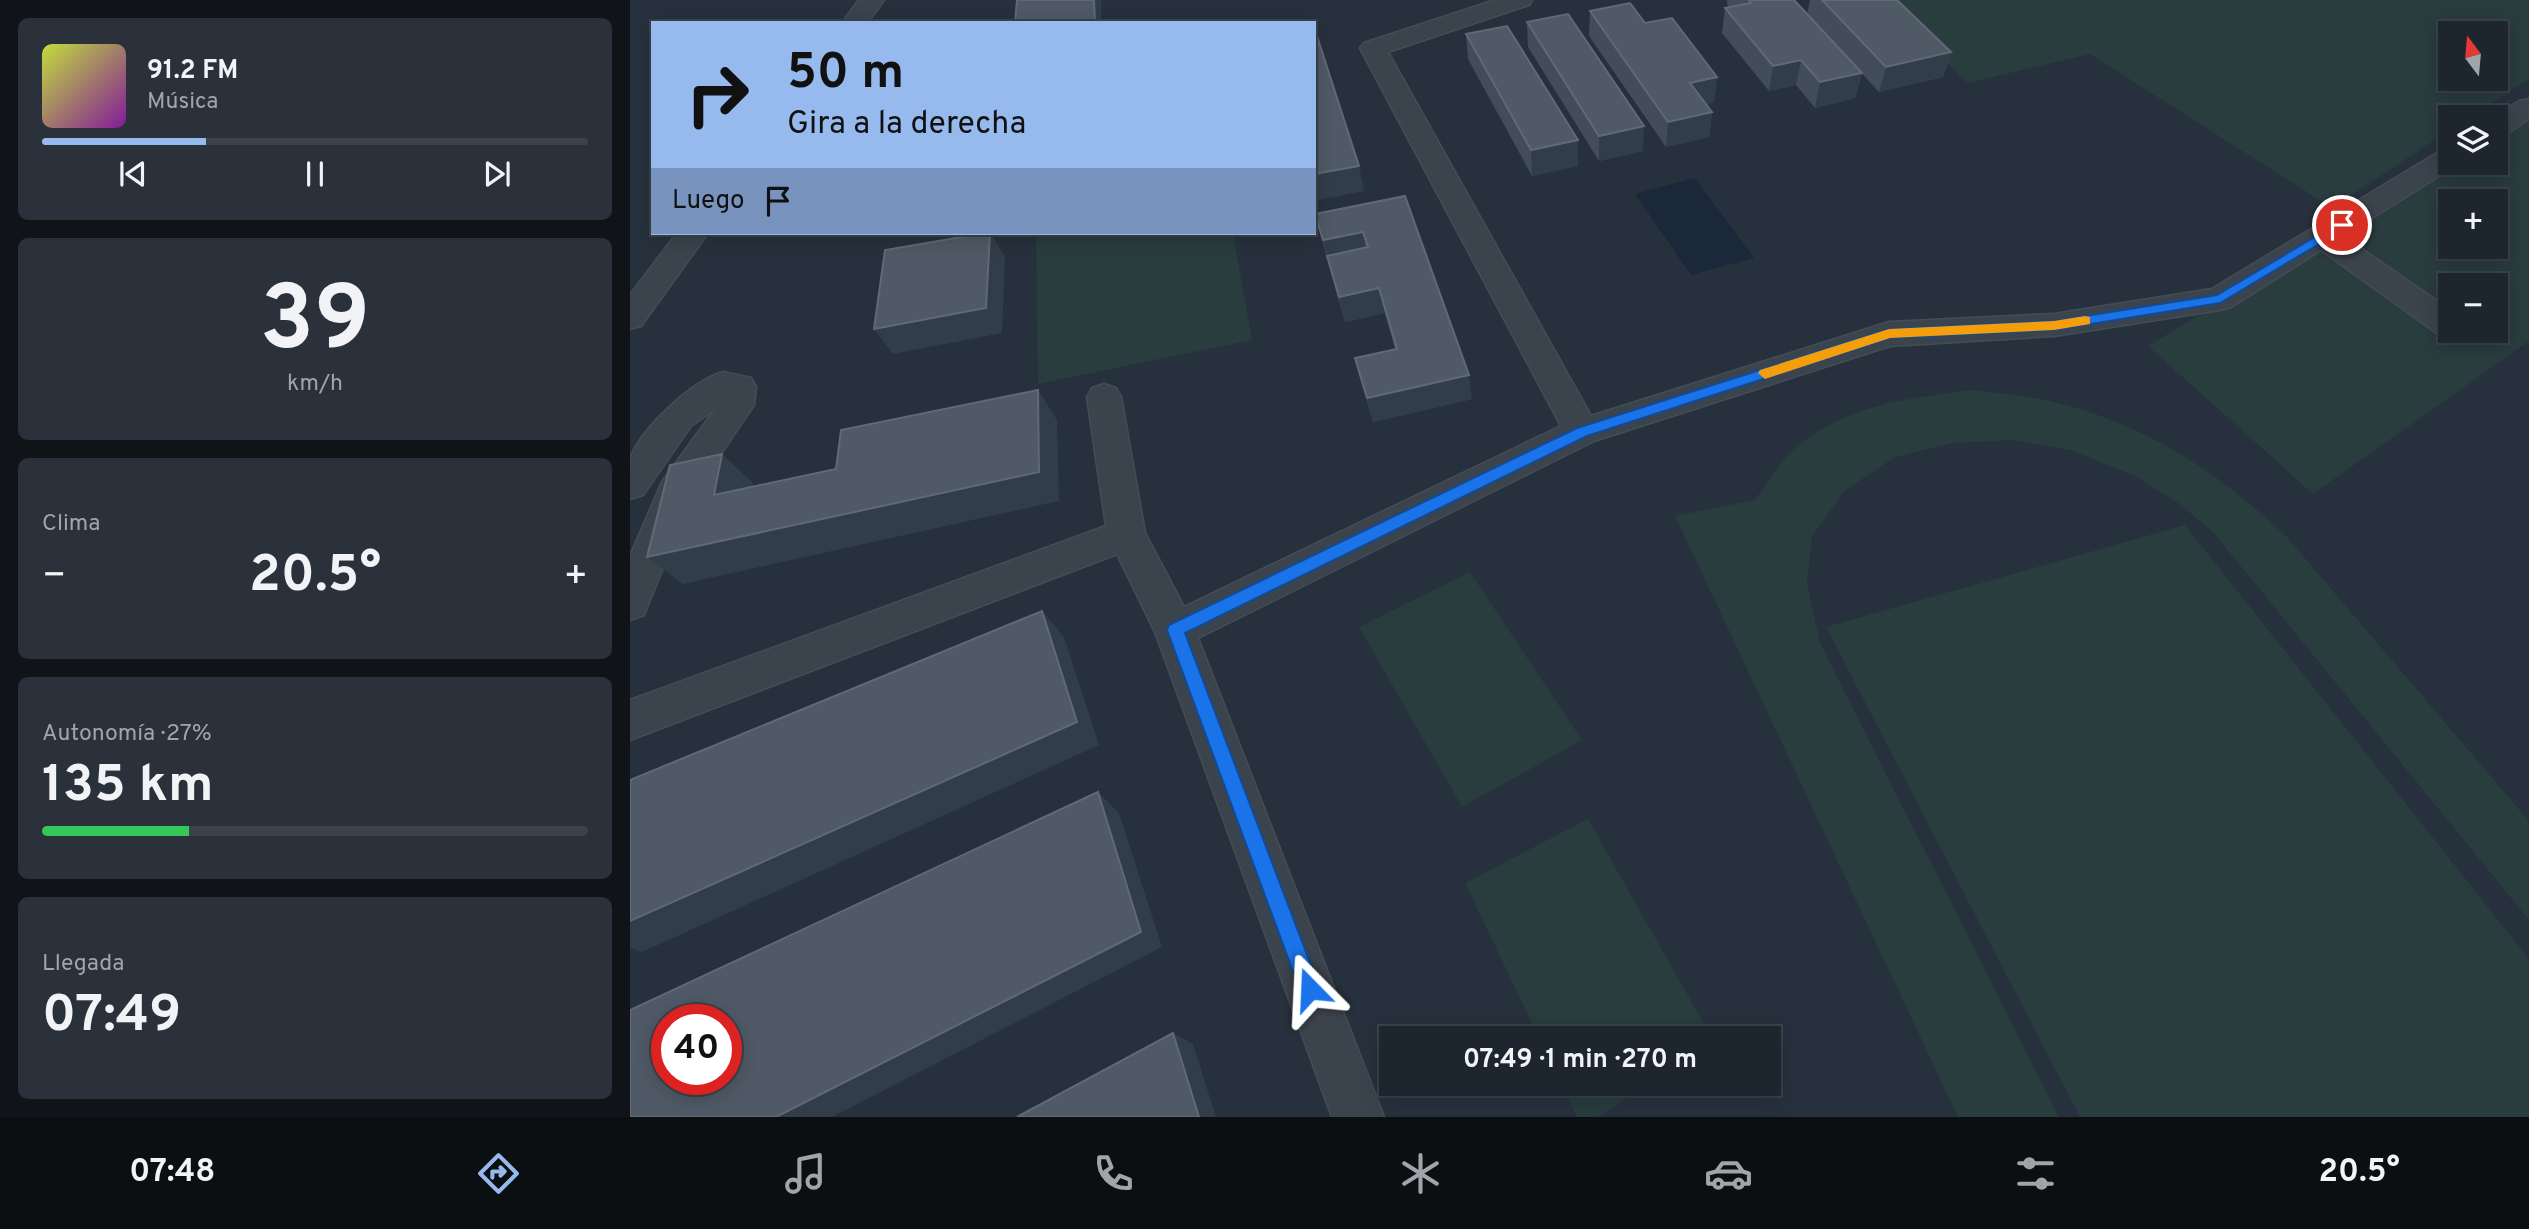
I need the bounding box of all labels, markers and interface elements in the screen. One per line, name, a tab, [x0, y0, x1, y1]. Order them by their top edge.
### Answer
north arrow	[2438, 21, 2508, 91]
map controls	[2438, 21, 2508, 343]
text: 50 m	[787, 44, 904, 106]
icon: right	[672, 49, 763, 140]
text: 91.2 FM	[147, 55, 238, 88]
text: Música	[147, 88, 218, 117]
text: Gira a la derecha	[787, 105, 1026, 145]
button: layers	[2438, 105, 2508, 175]
icon: previous	[114, 155, 152, 193]
icon: pause	[296, 155, 334, 193]
icon: next	[478, 155, 516, 193]
icon: arrive	[759, 182, 797, 220]
text: Luego	[672, 185, 745, 218]
button: +	[2438, 189, 2508, 259]
pin	[2312, 195, 2372, 255]
icon: arrive	[2323, 206, 2361, 244]
text: 39	[260, 267, 370, 382]
button: −	[2438, 273, 2508, 343]
text: km/h	[287, 370, 343, 399]
text: Clima	[42, 510, 100, 539]
text: 20.5°	[249, 544, 381, 610]
text: −	[42, 553, 67, 602]
text: +	[563, 553, 588, 602]
text: Autonomía · 27%	[42, 720, 212, 749]
text: 135 km	[42, 754, 213, 820]
text: Llegada	[42, 950, 124, 979]
position arrow	[1273, 952, 1347, 1026]
text: 07:49	[42, 984, 181, 1050]
speed limit sign: 40	[651, 1004, 742, 1095]
text: 07:49 · 1 min · 270 m	[1463, 1044, 1697, 1077]
icon: directions	[474, 1149, 523, 1198]
icon: music	[781, 1149, 830, 1198]
icon: phone	[1089, 1149, 1138, 1198]
icon: climate	[1396, 1149, 1445, 1198]
icon: car	[1704, 1149, 1753, 1198]
icon: filters	[2011, 1149, 2060, 1198]
text: 07:48	[129, 1153, 215, 1193]
text: 20.5°	[2319, 1153, 2400, 1193]

